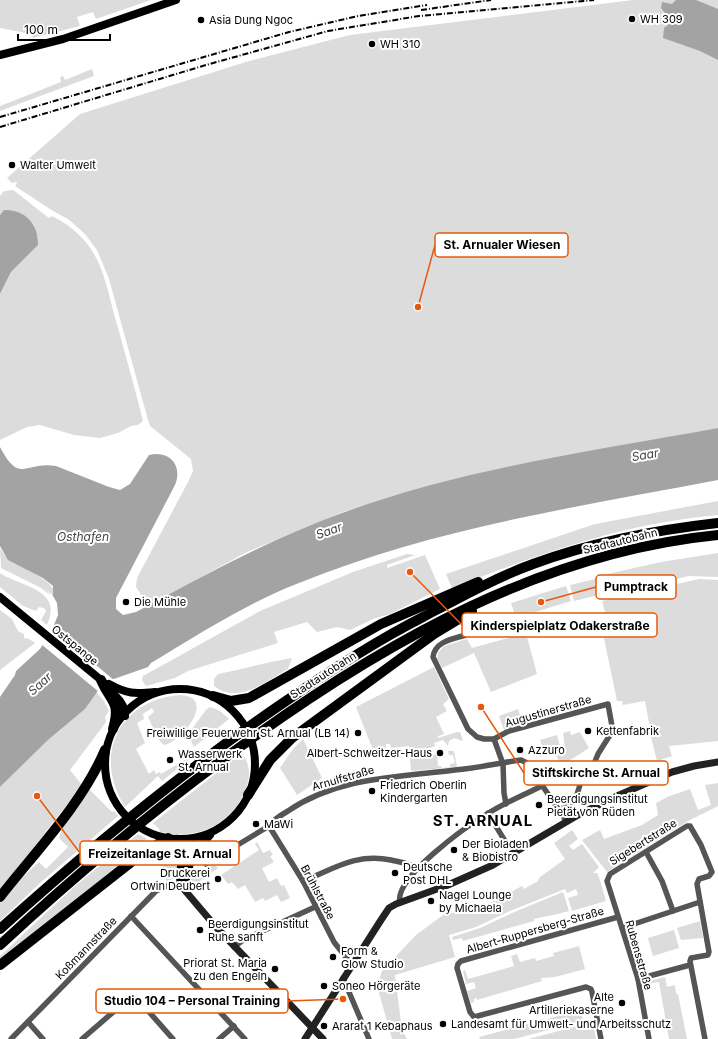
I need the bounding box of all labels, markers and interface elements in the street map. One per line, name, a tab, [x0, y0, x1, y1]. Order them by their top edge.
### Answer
place label: WH 309	[640, 12, 683, 26]
place label: Asia Dung Ngoc	[209, 13, 293, 27]
marker: WH 309	[627, 14, 637, 24]
marker: Asia Dung Ngoc	[196, 15, 206, 25]
scale bar	[18, 16, 110, 42]
text: 100 m	[24, 22, 58, 37]
place label: WH 310	[380, 37, 420, 51]
marker: WH 310	[367, 39, 377, 49]
place label: Walter Umwelt	[20, 158, 96, 172]
marker: Walter Umwelt	[7, 160, 17, 170]
callout: St. Arnualer Wiesen	[435, 233, 568, 257]
text: St. Arnualer Wiesen	[444, 237, 560, 252]
water label: Saar	[630, 445, 660, 464]
water label: Saar	[314, 519, 344, 542]
street label: Stadtautobahn	[581, 525, 659, 557]
water label: Osthafen	[57, 529, 109, 544]
callout: Pumptrack	[596, 575, 676, 599]
text: Pumptrack	[604, 579, 668, 594]
place label: Die Mühle	[134, 595, 186, 609]
marker: Die Mühle	[121, 597, 131, 607]
callout: Kinderspielplatz Odakerstraße	[462, 613, 657, 637]
text: Kinderspielplatz Odakerstraße	[470, 618, 650, 633]
street label: Ostspange	[49, 622, 101, 668]
street label: Stadtautobahn	[287, 648, 359, 702]
water label: Saar	[25, 669, 55, 698]
street label: Augustinerstraße	[503, 692, 593, 730]
place label: Kettenfabrik	[596, 724, 659, 738]
place label: Freiwillige Feuerwehr St. Arnual (LB 14)	[146, 726, 350, 740]
marker: Kettenfabrik	[583, 726, 593, 736]
marker: Freiwillige Feuerwehr St. Arnual (LB 14)	[353, 728, 363, 738]
place label: Azzuro	[528, 743, 565, 757]
marker: Azzuro	[515, 745, 525, 755]
place label: Albert-Schweitzer-Haus	[307, 746, 432, 760]
place label: Wasserwerk St. Arnual	[178, 747, 242, 774]
marker: Albert-Schweitzer-Haus	[435, 748, 445, 758]
marker: Wasserwerk St. Arnual	[165, 755, 175, 765]
callout: Stiftskirche St. Arnual	[524, 761, 668, 785]
street label: Arnulfstraße	[310, 762, 376, 794]
text: Stiftskirche St. Arnual	[532, 765, 660, 780]
place label: Friedrich Oberlin Kindergarten	[380, 778, 467, 805]
marker: Friedrich Oberlin Kindergarten	[367, 786, 377, 796]
place label: Beerdigungsinstitut Pietät von Rüden	[547, 792, 648, 819]
marker: Beerdigungsinstitut Pietät von Rüden	[534, 800, 544, 810]
district label: ST. ARNUAL	[433, 811, 533, 830]
street label: Sigebertstraße	[607, 816, 679, 868]
place label: MaWi	[264, 817, 293, 831]
marker: MaWi	[251, 819, 261, 829]
place label: Der Bioladen & Biobistro	[462, 837, 529, 864]
callout: Freizeitanlage St. Arnual	[80, 841, 239, 865]
marker: Der Bioladen & Biobistro	[449, 845, 459, 855]
text: Freizeitanlage St. Arnual	[88, 846, 232, 861]
place label: Deutsche Post DHL	[403, 860, 452, 887]
street label: Brühlstraße	[298, 862, 338, 922]
place label: Druckerei Ortwin Deubert	[130, 866, 210, 893]
marker: Deutsche Post DHL	[390, 868, 400, 878]
marker: Druckerei Ortwin Deubert	[213, 874, 223, 884]
place label: Nagel Lounge by Michaela	[439, 888, 511, 915]
marker: Nagel Lounge by Michaela	[426, 896, 436, 906]
street label: Albert-Ruppersberg-Straße	[465, 904, 605, 956]
street label: Koßmannstraße	[52, 914, 120, 982]
place label: Beerdigungsinstitut Ruhe sanft	[208, 917, 309, 944]
street label: Rubensstraße	[622, 918, 656, 992]
marker: Beerdigungsinstitut Ruhe sanft	[195, 925, 205, 935]
place label: Form & Glow Studio	[341, 944, 404, 971]
marker: Form & Glow Studio	[328, 952, 338, 962]
place label: Priorat St. Maria zu den Engeln	[183, 956, 267, 983]
marker: Priorat St. Maria zu den Engeln	[270, 964, 280, 974]
place label: Soneo Hörgeräte	[332, 979, 420, 993]
marker: Soneo Hörgeräte	[319, 981, 329, 991]
callout: Studio 104 – Personal Training	[96, 989, 288, 1013]
place label: Alte Artilleriekaserne	[529, 990, 614, 1017]
text: Studio 104 – Personal Training	[104, 993, 280, 1008]
marker: Alte Artilleriekaserne	[617, 998, 627, 1008]
place label: Landesamt für Umwelt- und Arbeitsschutz	[451, 1017, 671, 1031]
place label: Ararat 1 Kebaphaus	[332, 1019, 433, 1033]
marker: Landesamt für Umwelt- und Arbeitsschutz	[438, 1019, 448, 1029]
marker: Ararat 1 Kebaphaus	[319, 1021, 329, 1031]

